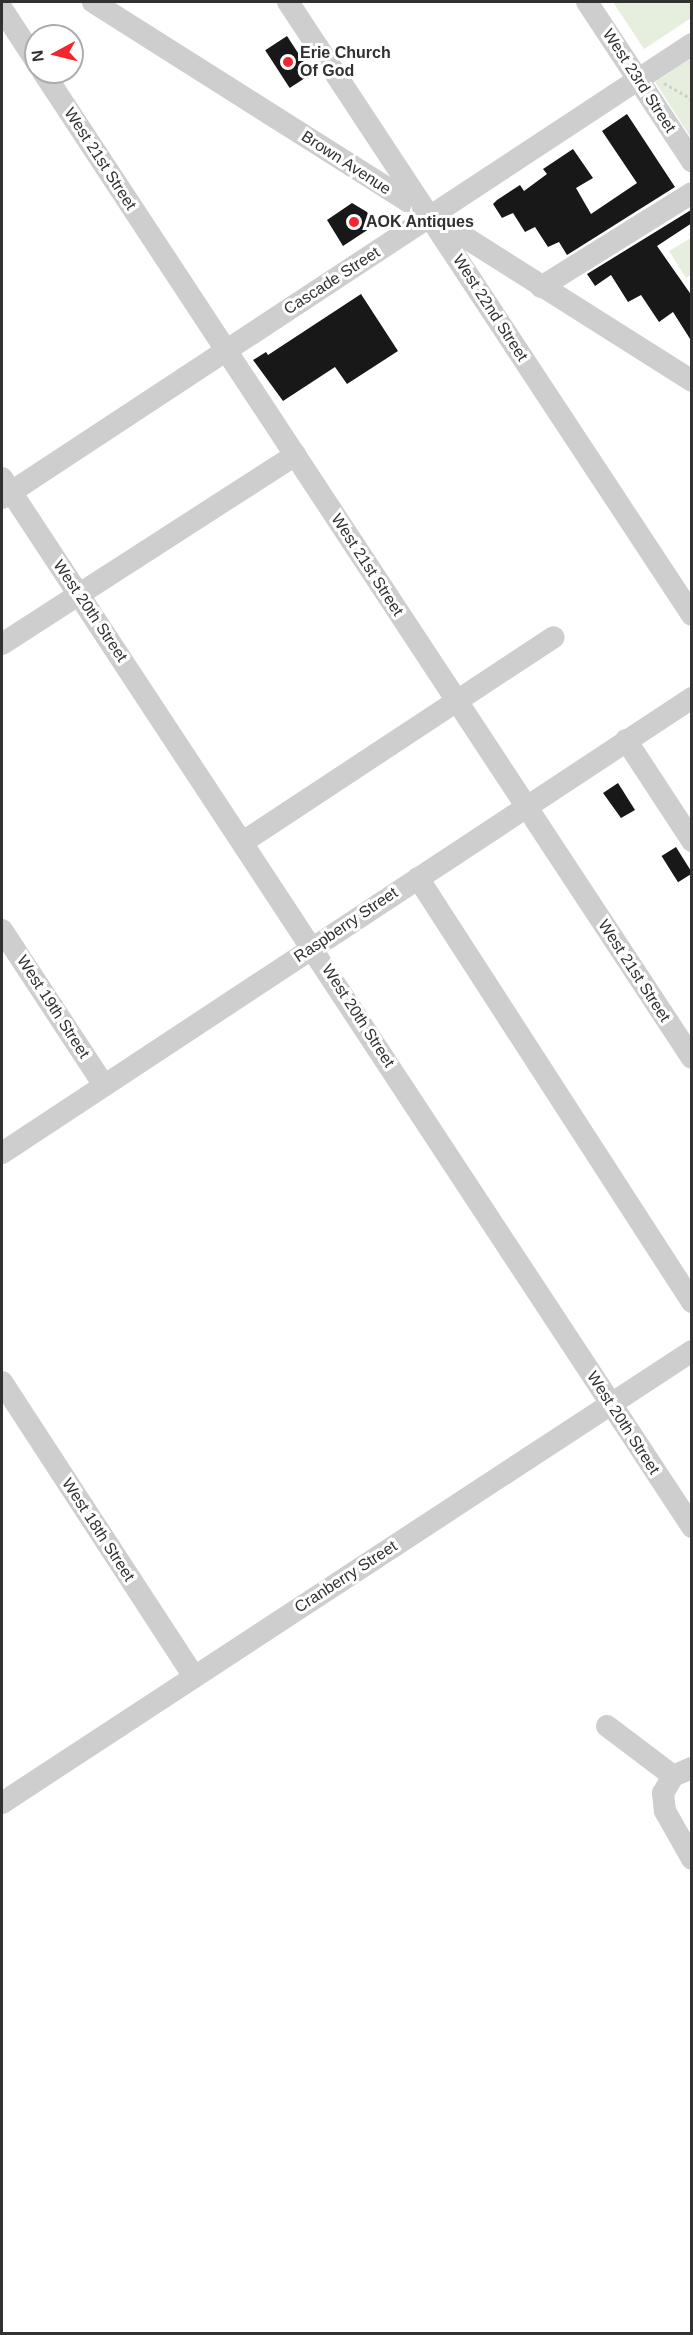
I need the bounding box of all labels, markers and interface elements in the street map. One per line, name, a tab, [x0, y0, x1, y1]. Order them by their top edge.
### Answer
north arrow	[24, 24, 84, 84]
street label: West 23rd Street	[598, 26, 680, 136]
place label: Erie Church Of God	[300, 43, 391, 81]
text: N	[28, 49, 47, 63]
marker: Erie Church Of God	[281, 55, 295, 69]
street label: West 21st Street	[60, 104, 140, 214]
street label: Brown Avenue	[297, 127, 395, 199]
place label: AOK Antiques	[366, 212, 474, 232]
marker: AOK Antiques	[347, 215, 361, 229]
street label: Cascade Street	[281, 243, 383, 319]
street label: West 22nd Street	[448, 251, 532, 365]
street label: West 21st Street	[327, 510, 407, 620]
street label: West 20th Street	[49, 556, 131, 666]
street label: Raspberry Street	[291, 883, 401, 967]
street label: West 21st Street	[594, 916, 674, 1026]
street label: West 19th Street	[13, 952, 93, 1062]
street label: West 20th Street	[318, 961, 398, 1071]
street label: West 20th Street	[583, 1368, 663, 1478]
street label: West 18th Street	[58, 1475, 138, 1585]
street label: Cranberry Street	[291, 1537, 401, 1617]

